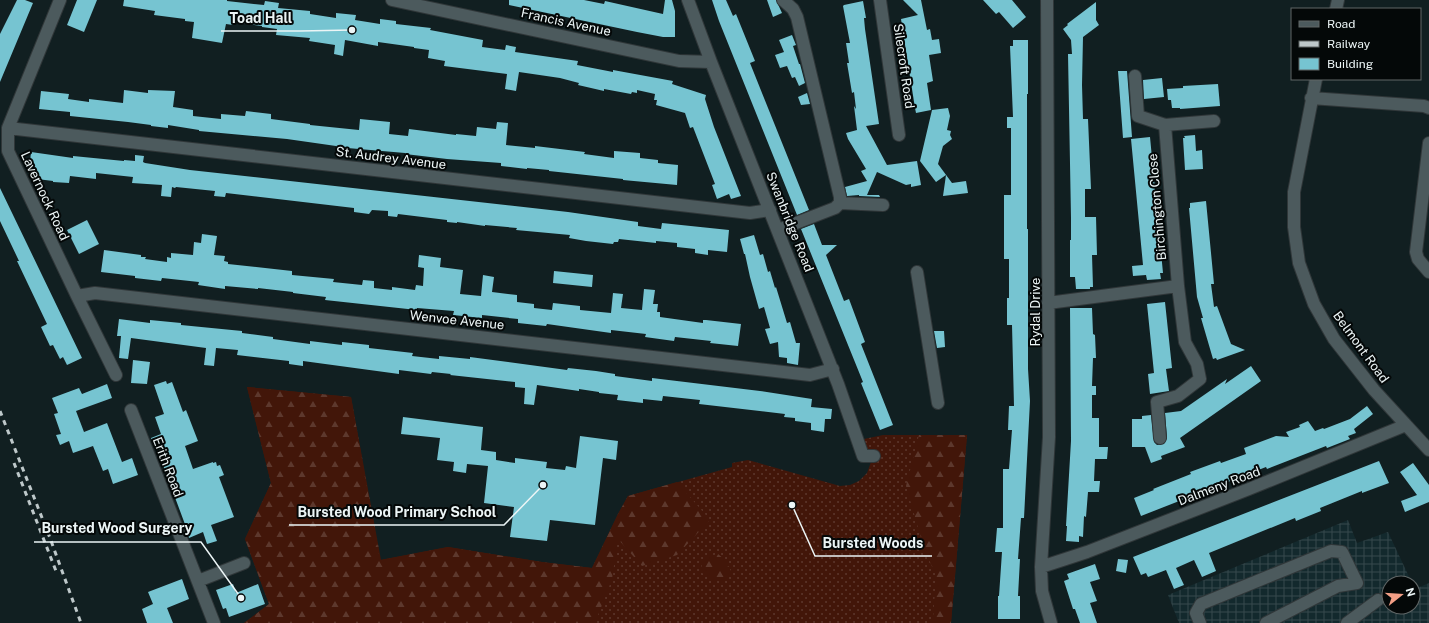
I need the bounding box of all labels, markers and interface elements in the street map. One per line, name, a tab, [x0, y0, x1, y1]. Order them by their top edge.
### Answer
callout: Toad Hall	[221, 5, 300, 31]
street label: Francis Avenue	[520, 5, 612, 39]
legend	[1291, 8, 1421, 80]
text: Toad Hall	[230, 10, 293, 26]
text: Road	[1327, 17, 1355, 31]
street label: Silecroft Road	[891, 22, 917, 110]
text: Railway	[1327, 37, 1371, 51]
text: Building	[1327, 57, 1373, 71]
street label: St. Audrey Avenue	[335, 144, 447, 172]
street label: Lavernock Road	[18, 149, 72, 243]
street label: Birchington Close	[1145, 153, 1169, 261]
street label: Swanbridge Road	[763, 170, 817, 274]
street label: Rydal Drive	[1028, 278, 1043, 346]
street label: Wenvoe Avenue	[409, 308, 505, 332]
street label: Belmont Road	[1330, 308, 1392, 386]
street label: Erith Road	[150, 435, 186, 499]
street label: Dalmeny Road	[1176, 463, 1262, 509]
callout: Bursted Wood Primary School	[289, 499, 504, 525]
text: Bursted Wood Primary School	[298, 504, 497, 520]
callout: Bursted Wood Surgery	[34, 516, 201, 542]
text: Bursted Wood Surgery	[42, 520, 193, 536]
callout: Bursted Woods	[815, 530, 932, 556]
text: Bursted Woods	[823, 535, 923, 551]
north arrow	[1381, 575, 1421, 615]
text: N	[1404, 586, 1418, 598]

